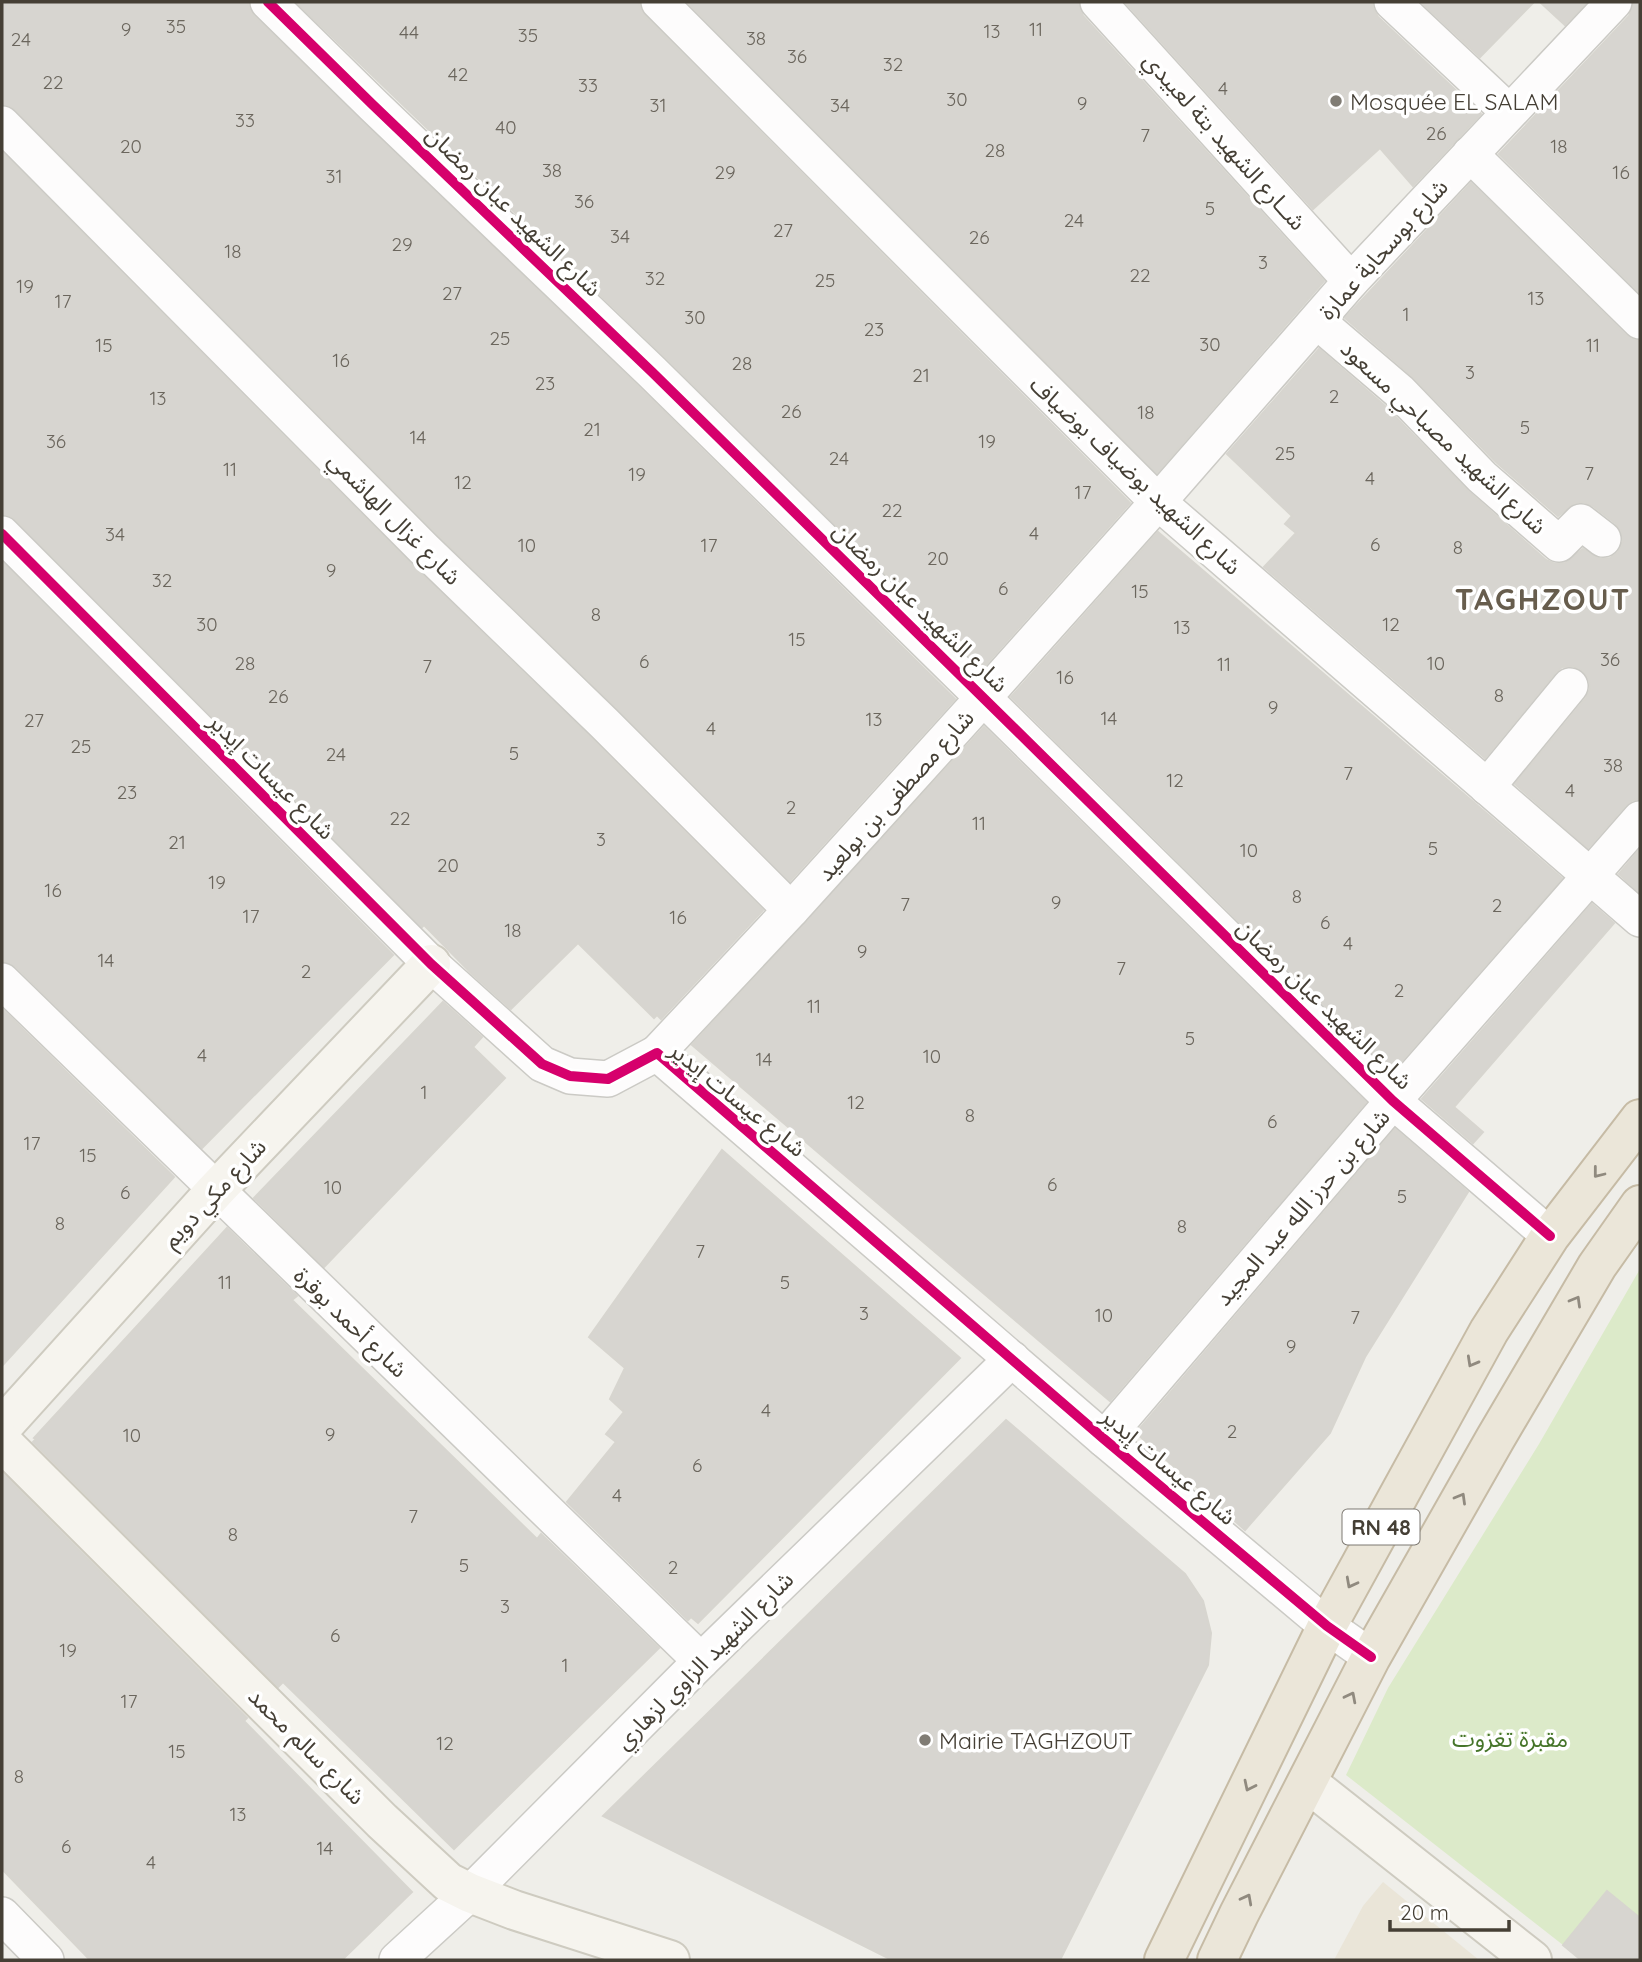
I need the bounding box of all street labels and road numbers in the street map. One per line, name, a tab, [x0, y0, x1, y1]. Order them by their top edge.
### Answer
street label: شــارع الشهيد بتة لعبيدي	[1135, 46, 1313, 238]
street label: شارع الشهيد عبان رمضان	[418, 120, 608, 304]
street label: شارع بوسحابة عمارة	[1312, 173, 1456, 327]
street label: شارع الشهيد مصباحي مسعود	[1333, 334, 1553, 543]
street label: شارع الشهيد بوضياف بوضياف	[1022, 369, 1248, 583]
street label: شارع غزال الهاشمي	[320, 445, 468, 593]
street label: شارع الشهيد عبان رمضان	[825, 516, 1015, 700]
street label: شارع مصطفى بن بولعيد	[810, 703, 982, 889]
street label: شارع عيسات إيدير	[200, 706, 341, 847]
street label: شارع الشهيد عبان رمضان	[1229, 913, 1419, 1097]
street label: شارع عيسات إيدير	[661, 1035, 812, 1165]
street label: شارع بن حرز الله عبد المجيد	[1208, 1102, 1398, 1313]
street label: شارع مكي دويم	[156, 1132, 274, 1256]
street label: شارع أحمد بوقرة	[286, 1261, 414, 1386]
street label: شارع عيسات إيدير	[1093, 1401, 1242, 1533]
road number: RN 48	[1342, 1510, 1420, 1544]
street label: شارع الشهيد الزاوي لزهاري	[609, 1565, 802, 1758]
street label: شارع سالم محمد	[240, 1682, 371, 1813]

